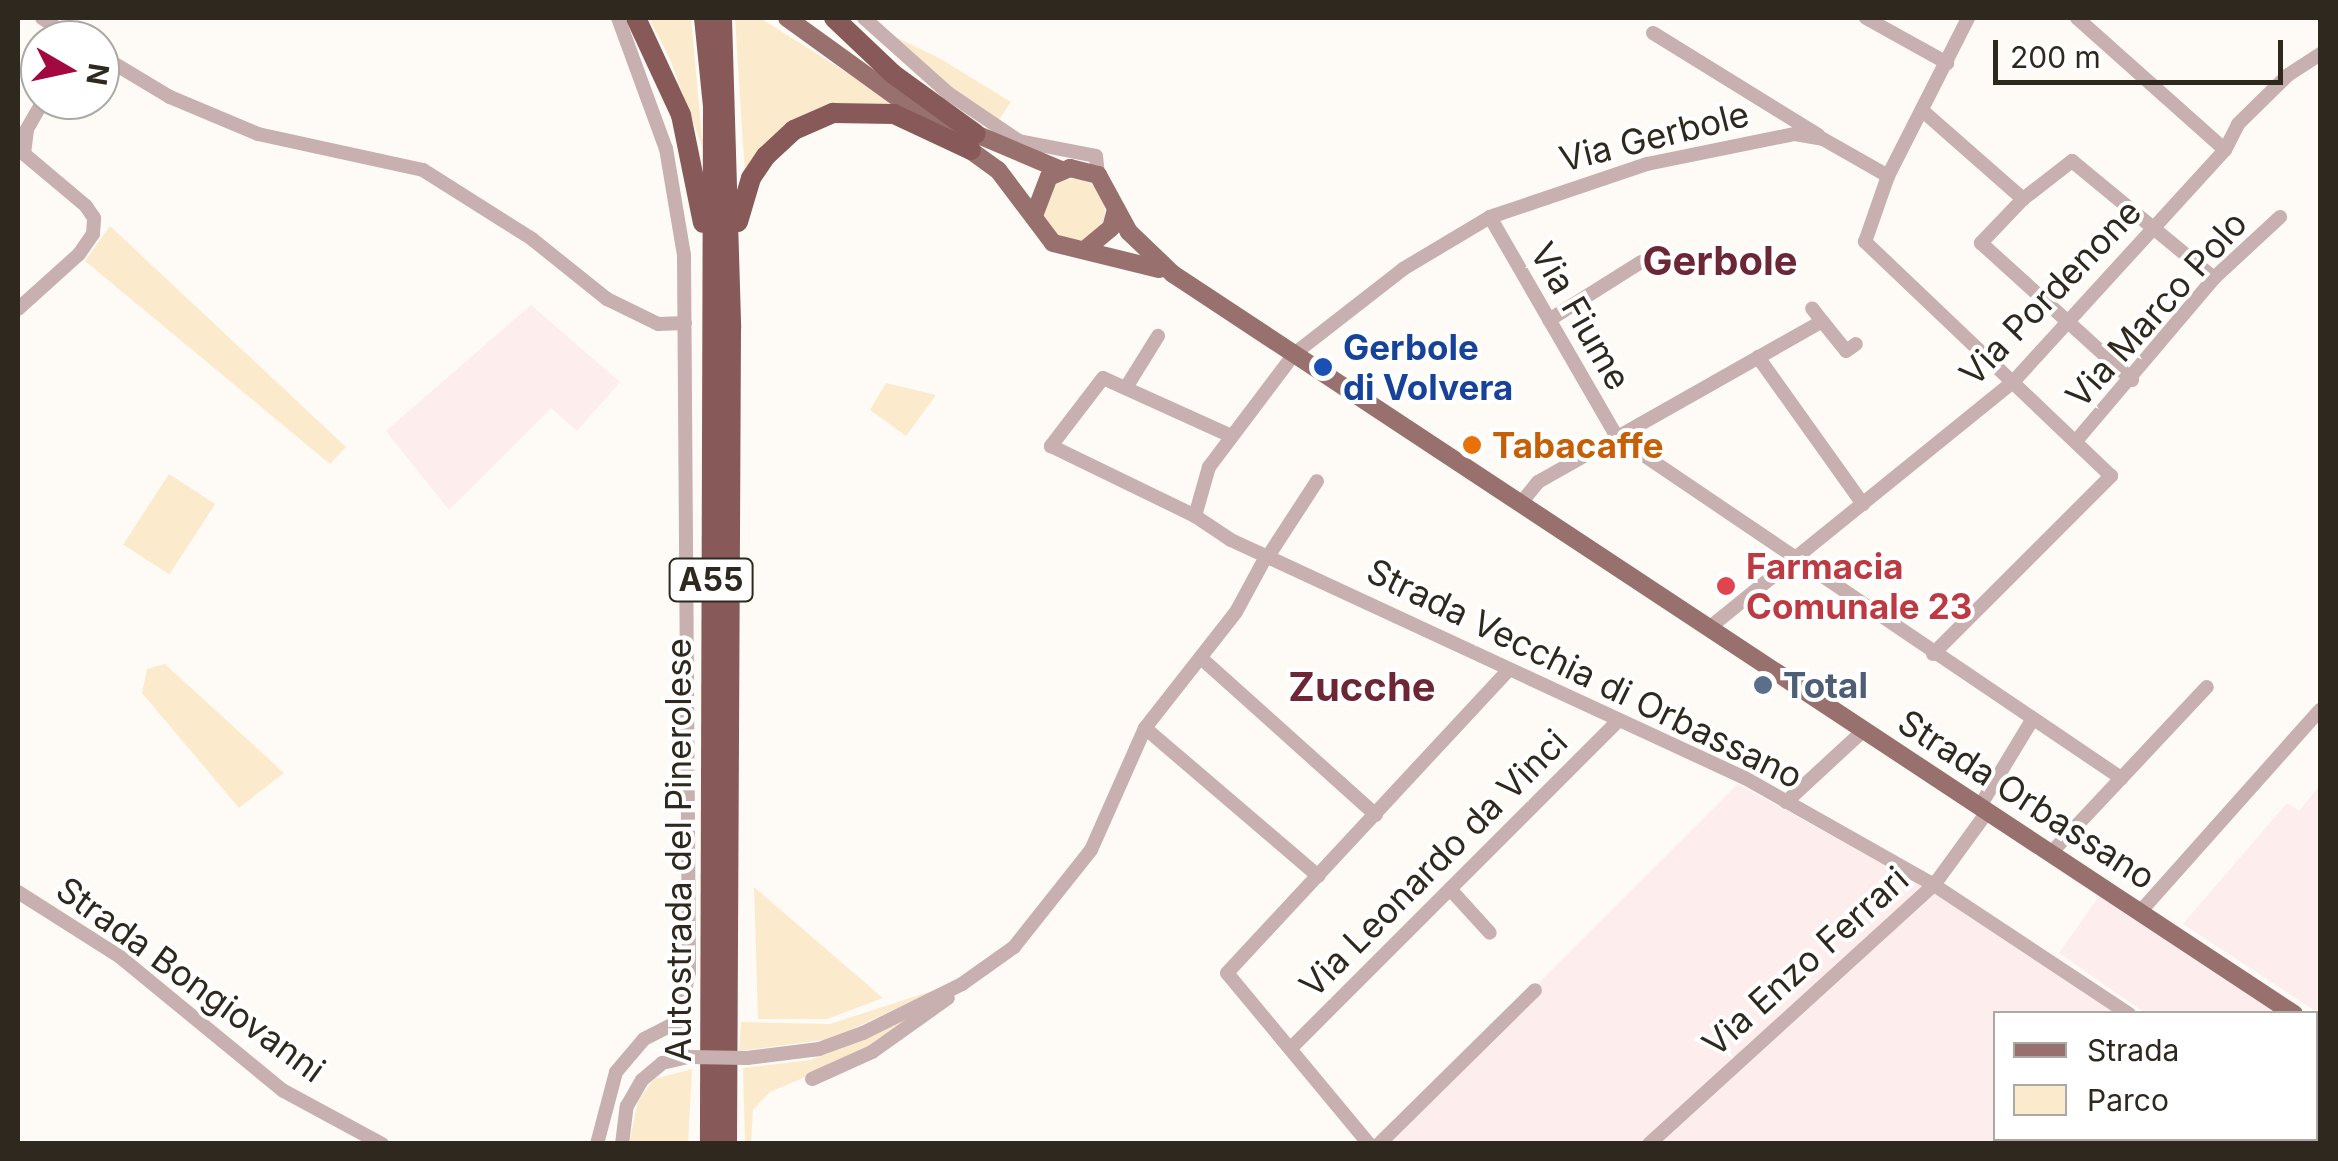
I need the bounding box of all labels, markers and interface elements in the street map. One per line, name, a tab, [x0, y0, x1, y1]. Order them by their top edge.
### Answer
north arrow	[20, 20, 120, 120]
scale bar	[1998, 20, 2288, 82]
text: 200 m	[2010, 39, 2101, 75]
text: N	[79, 61, 116, 88]
street label: Via Gerbole	[1555, 92, 1753, 180]
street label: Via Pordenone	[1951, 190, 2149, 394]
street label: Via Marco Polo	[2057, 202, 2255, 416]
street label: Via Fiume	[1522, 235, 1640, 397]
district label: Gerbole	[1642, 237, 1798, 285]
place label: Gerbole di Volvera	[1343, 326, 1513, 408]
marker: Gerbole di Volvera	[1312, 356, 1334, 378]
place label: Tabacaffe	[1492, 424, 1664, 466]
marker: Tabacaffe	[1461, 434, 1483, 456]
place label: Farmacia Comunale 23	[1746, 545, 1972, 627]
street label: Strada Vecchia di Orbassano	[1361, 549, 1809, 797]
road number: A55	[668, 553, 754, 607]
marker: Farmacia Comunale 23	[1715, 575, 1737, 597]
street label: Autostrada del Pinerolese	[657, 638, 699, 1062]
district label: Zucche	[1288, 663, 1436, 711]
place label: Total	[1783, 664, 1868, 706]
marker: Total	[1752, 674, 1774, 696]
street label: Strada Orbassano	[1891, 700, 2163, 898]
street label: Via Leonardo da Vinci	[1290, 720, 1576, 1006]
street label: Via Enzo Ferrari	[1694, 858, 1916, 1064]
street label: Strada Bongiovanni	[49, 868, 333, 1090]
legend	[1993, 1011, 2318, 1141]
text: Strada	[2087, 1032, 2179, 1068]
text: Parco	[2087, 1082, 2169, 1118]

